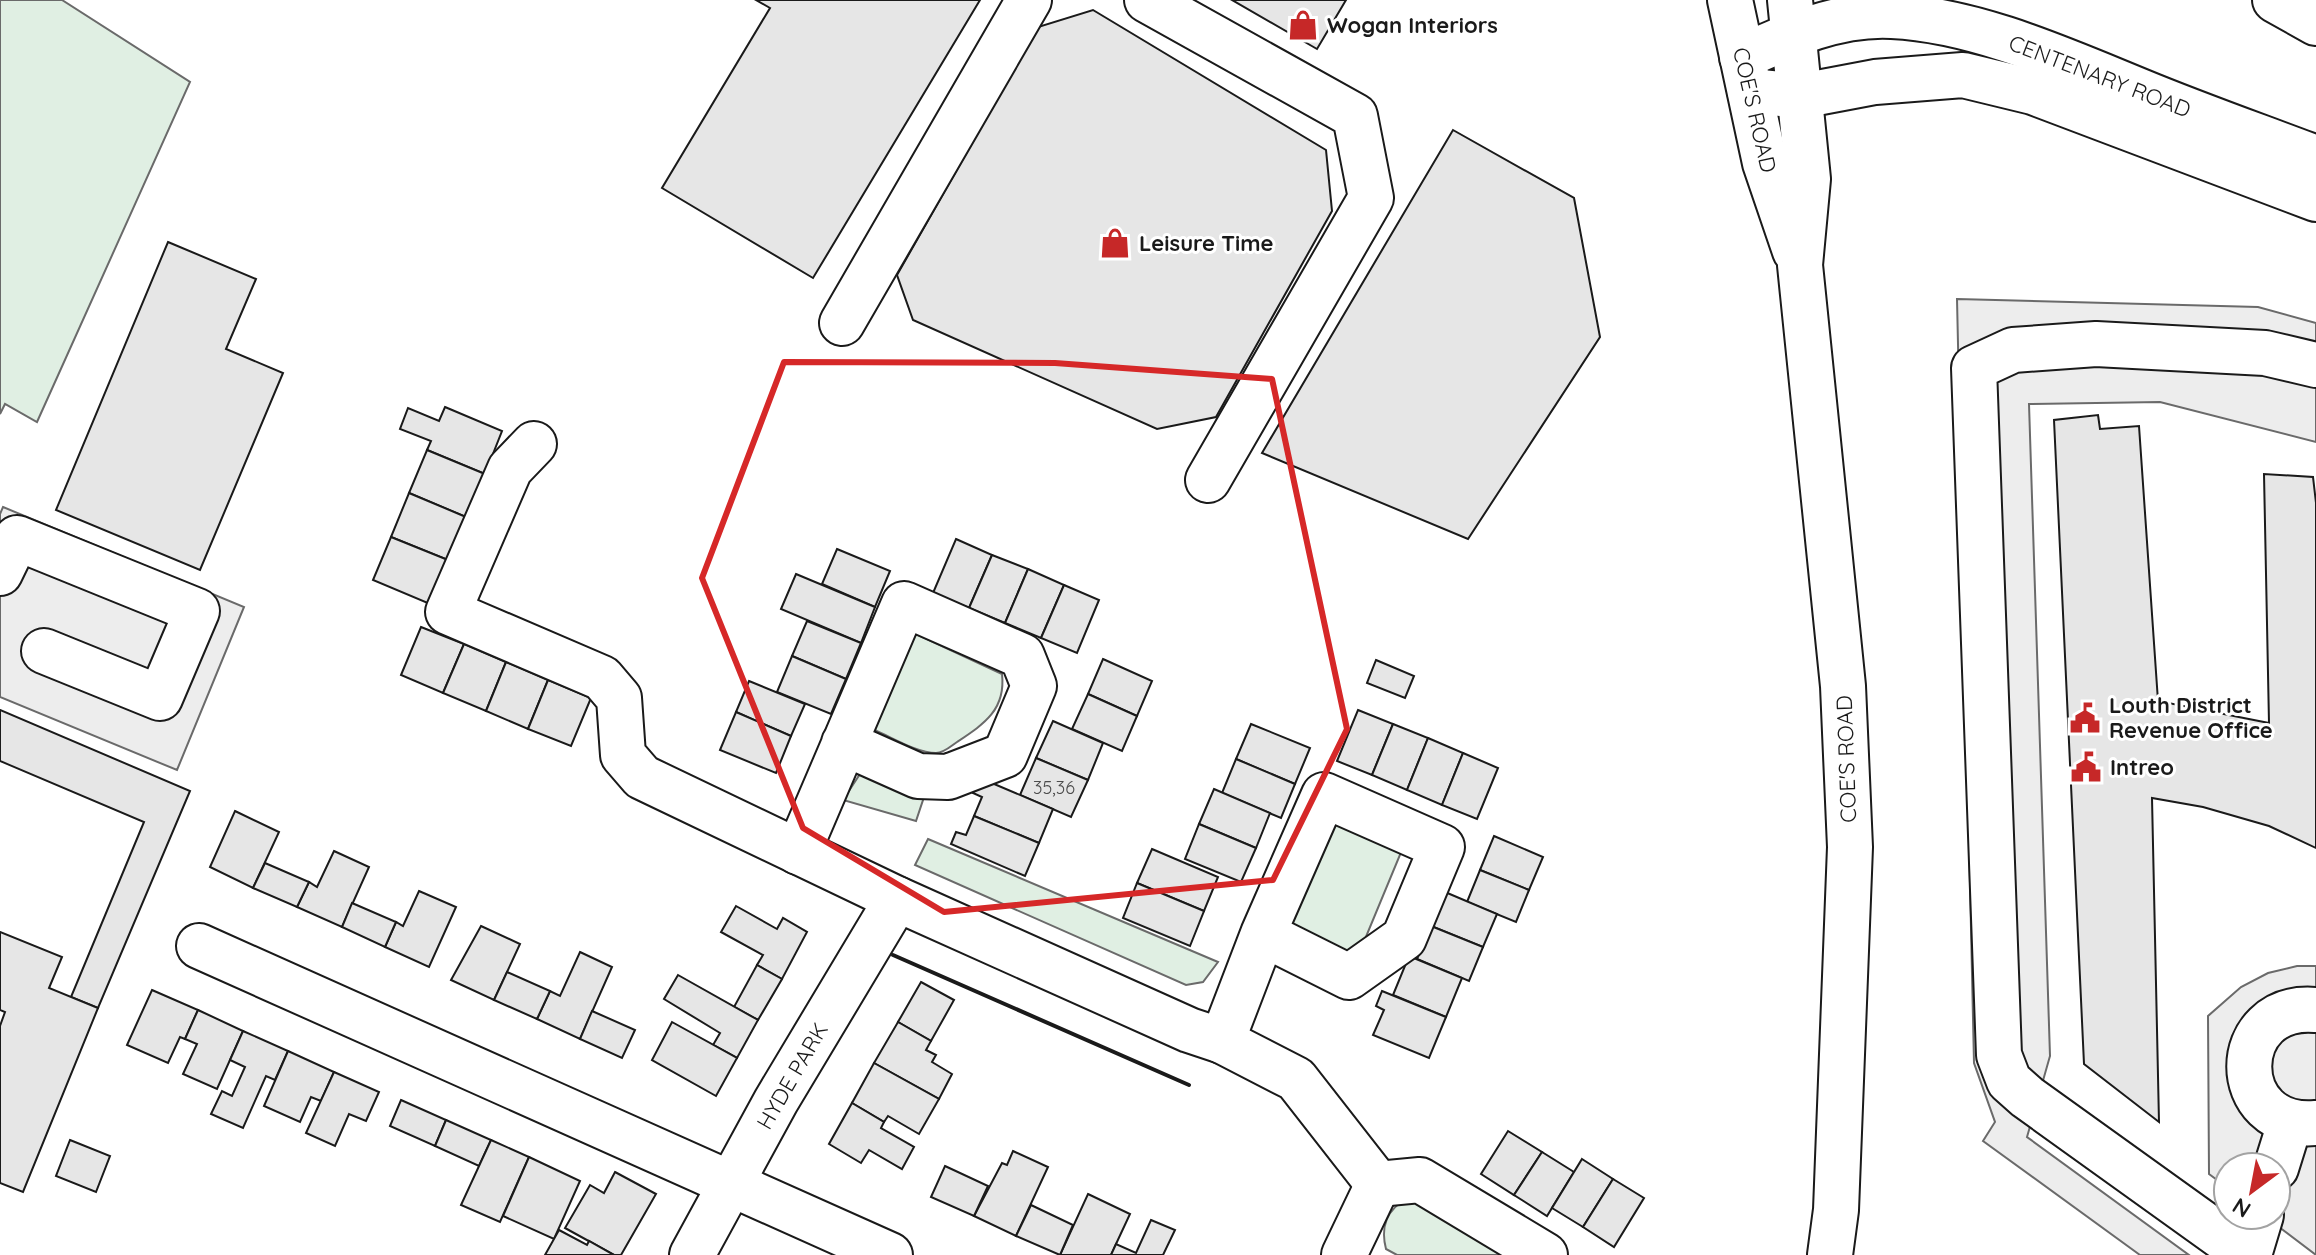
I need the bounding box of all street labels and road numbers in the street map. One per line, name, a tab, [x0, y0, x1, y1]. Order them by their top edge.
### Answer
street label: CENTENARY ROAD	[2005, 28, 2195, 124]
street label: COE'S ROAD	[1727, 45, 1783, 175]
street label: COE'S ROAD	[1830, 695, 1862, 823]
street label: HYDE PARK	[750, 1018, 834, 1134]

